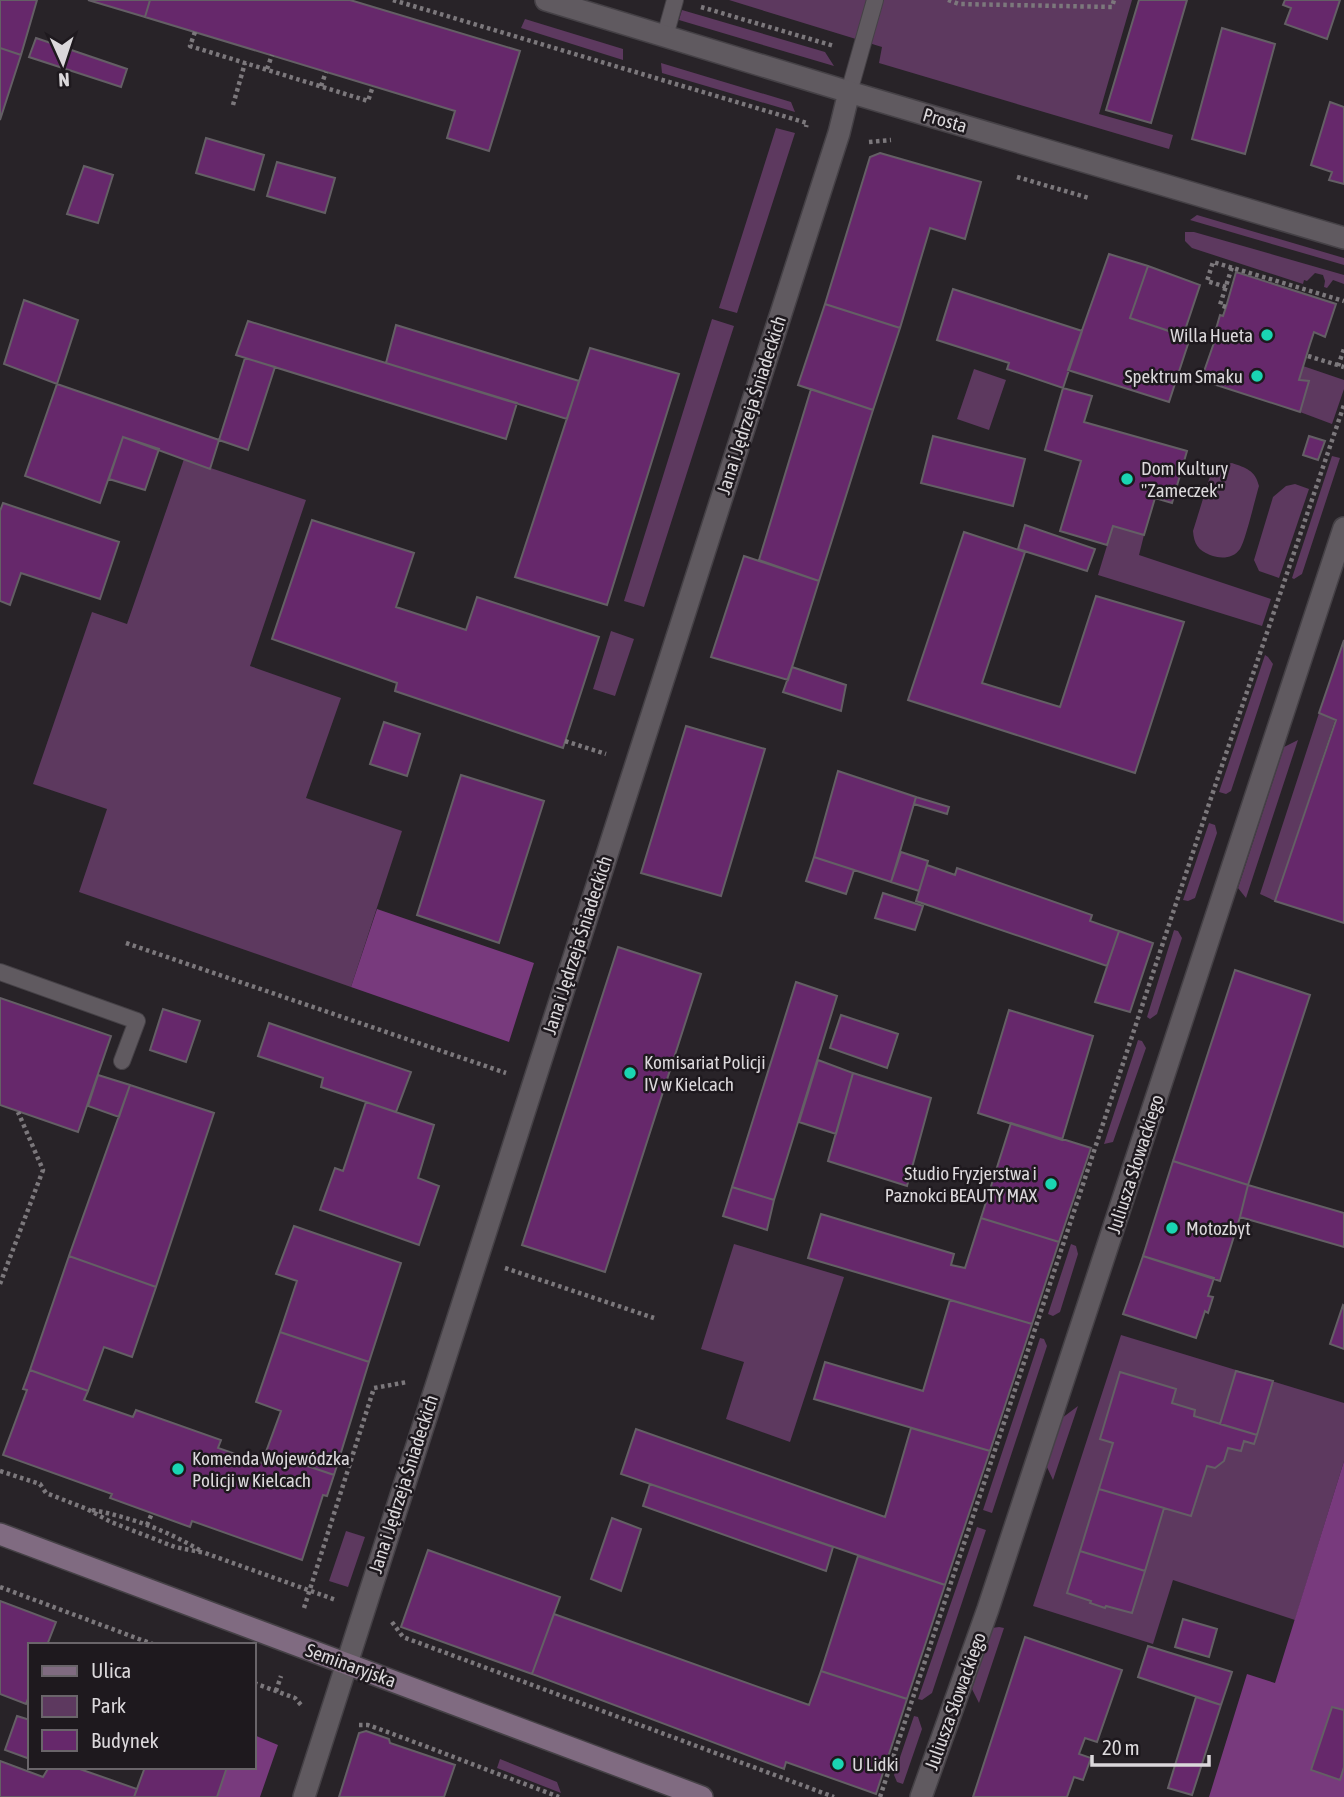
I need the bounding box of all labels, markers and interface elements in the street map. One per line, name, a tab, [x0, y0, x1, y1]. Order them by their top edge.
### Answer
north arrow	[28, 28, 98, 98]
text: N	[58, 69, 70, 91]
street label: Prosta	[920, 103, 970, 137]
street label: Jana i Jędrzeja Śniadeckich	[712, 313, 790, 497]
place label: Willa Hueta	[1170, 324, 1253, 346]
marker: Willa Hueta	[1259, 327, 1275, 343]
place label: Spektrum Smaku	[1124, 365, 1243, 387]
marker: Spektrum Smaku	[1249, 368, 1265, 384]
place label: Dom Kultury "Zameczek"	[1141, 457, 1228, 501]
marker: Dom Kultury "Zameczek"	[1119, 471, 1135, 487]
street label: Jana i Jędrzeja Śniadeckich	[538, 853, 616, 1037]
place label: Komisariat Policji IV w Kielcach	[644, 1051, 766, 1095]
marker: Komisariat Policji IV w Kielcach	[622, 1065, 638, 1081]
street label: Juliusza Słowackiego	[1102, 1092, 1168, 1236]
place label: Studio Fryzjerstwa i Paznokci BEAUTY MAX	[885, 1162, 1037, 1206]
marker: Studio Fryzjerstwa i Paznokci BEAUTY MAX	[1043, 1176, 1059, 1192]
place label: Motozbyt	[1186, 1217, 1251, 1239]
marker: Motozbyt	[1164, 1220, 1180, 1236]
street label: Jana i Jędrzeja Śniadeckich	[364, 1392, 442, 1576]
place label: Komenda Wojewódzka Policji w Kielcach	[192, 1447, 350, 1491]
marker: Komenda Wojewódzka Policji w Kielcach	[170, 1461, 186, 1477]
street label: Juliusza Słowackiego	[920, 1629, 990, 1773]
street label: Seminaryjska	[303, 1639, 399, 1691]
legend	[28, 1643, 256, 1769]
text: Ulica	[91, 1658, 131, 1682]
text: Park	[91, 1693, 126, 1717]
scale bar	[1092, 1724, 1209, 1768]
text: Budynek	[91, 1728, 159, 1752]
text: 20 m	[1102, 1735, 1140, 1759]
place label: U Lidki	[852, 1753, 899, 1775]
marker: U Lidki	[830, 1756, 846, 1772]

